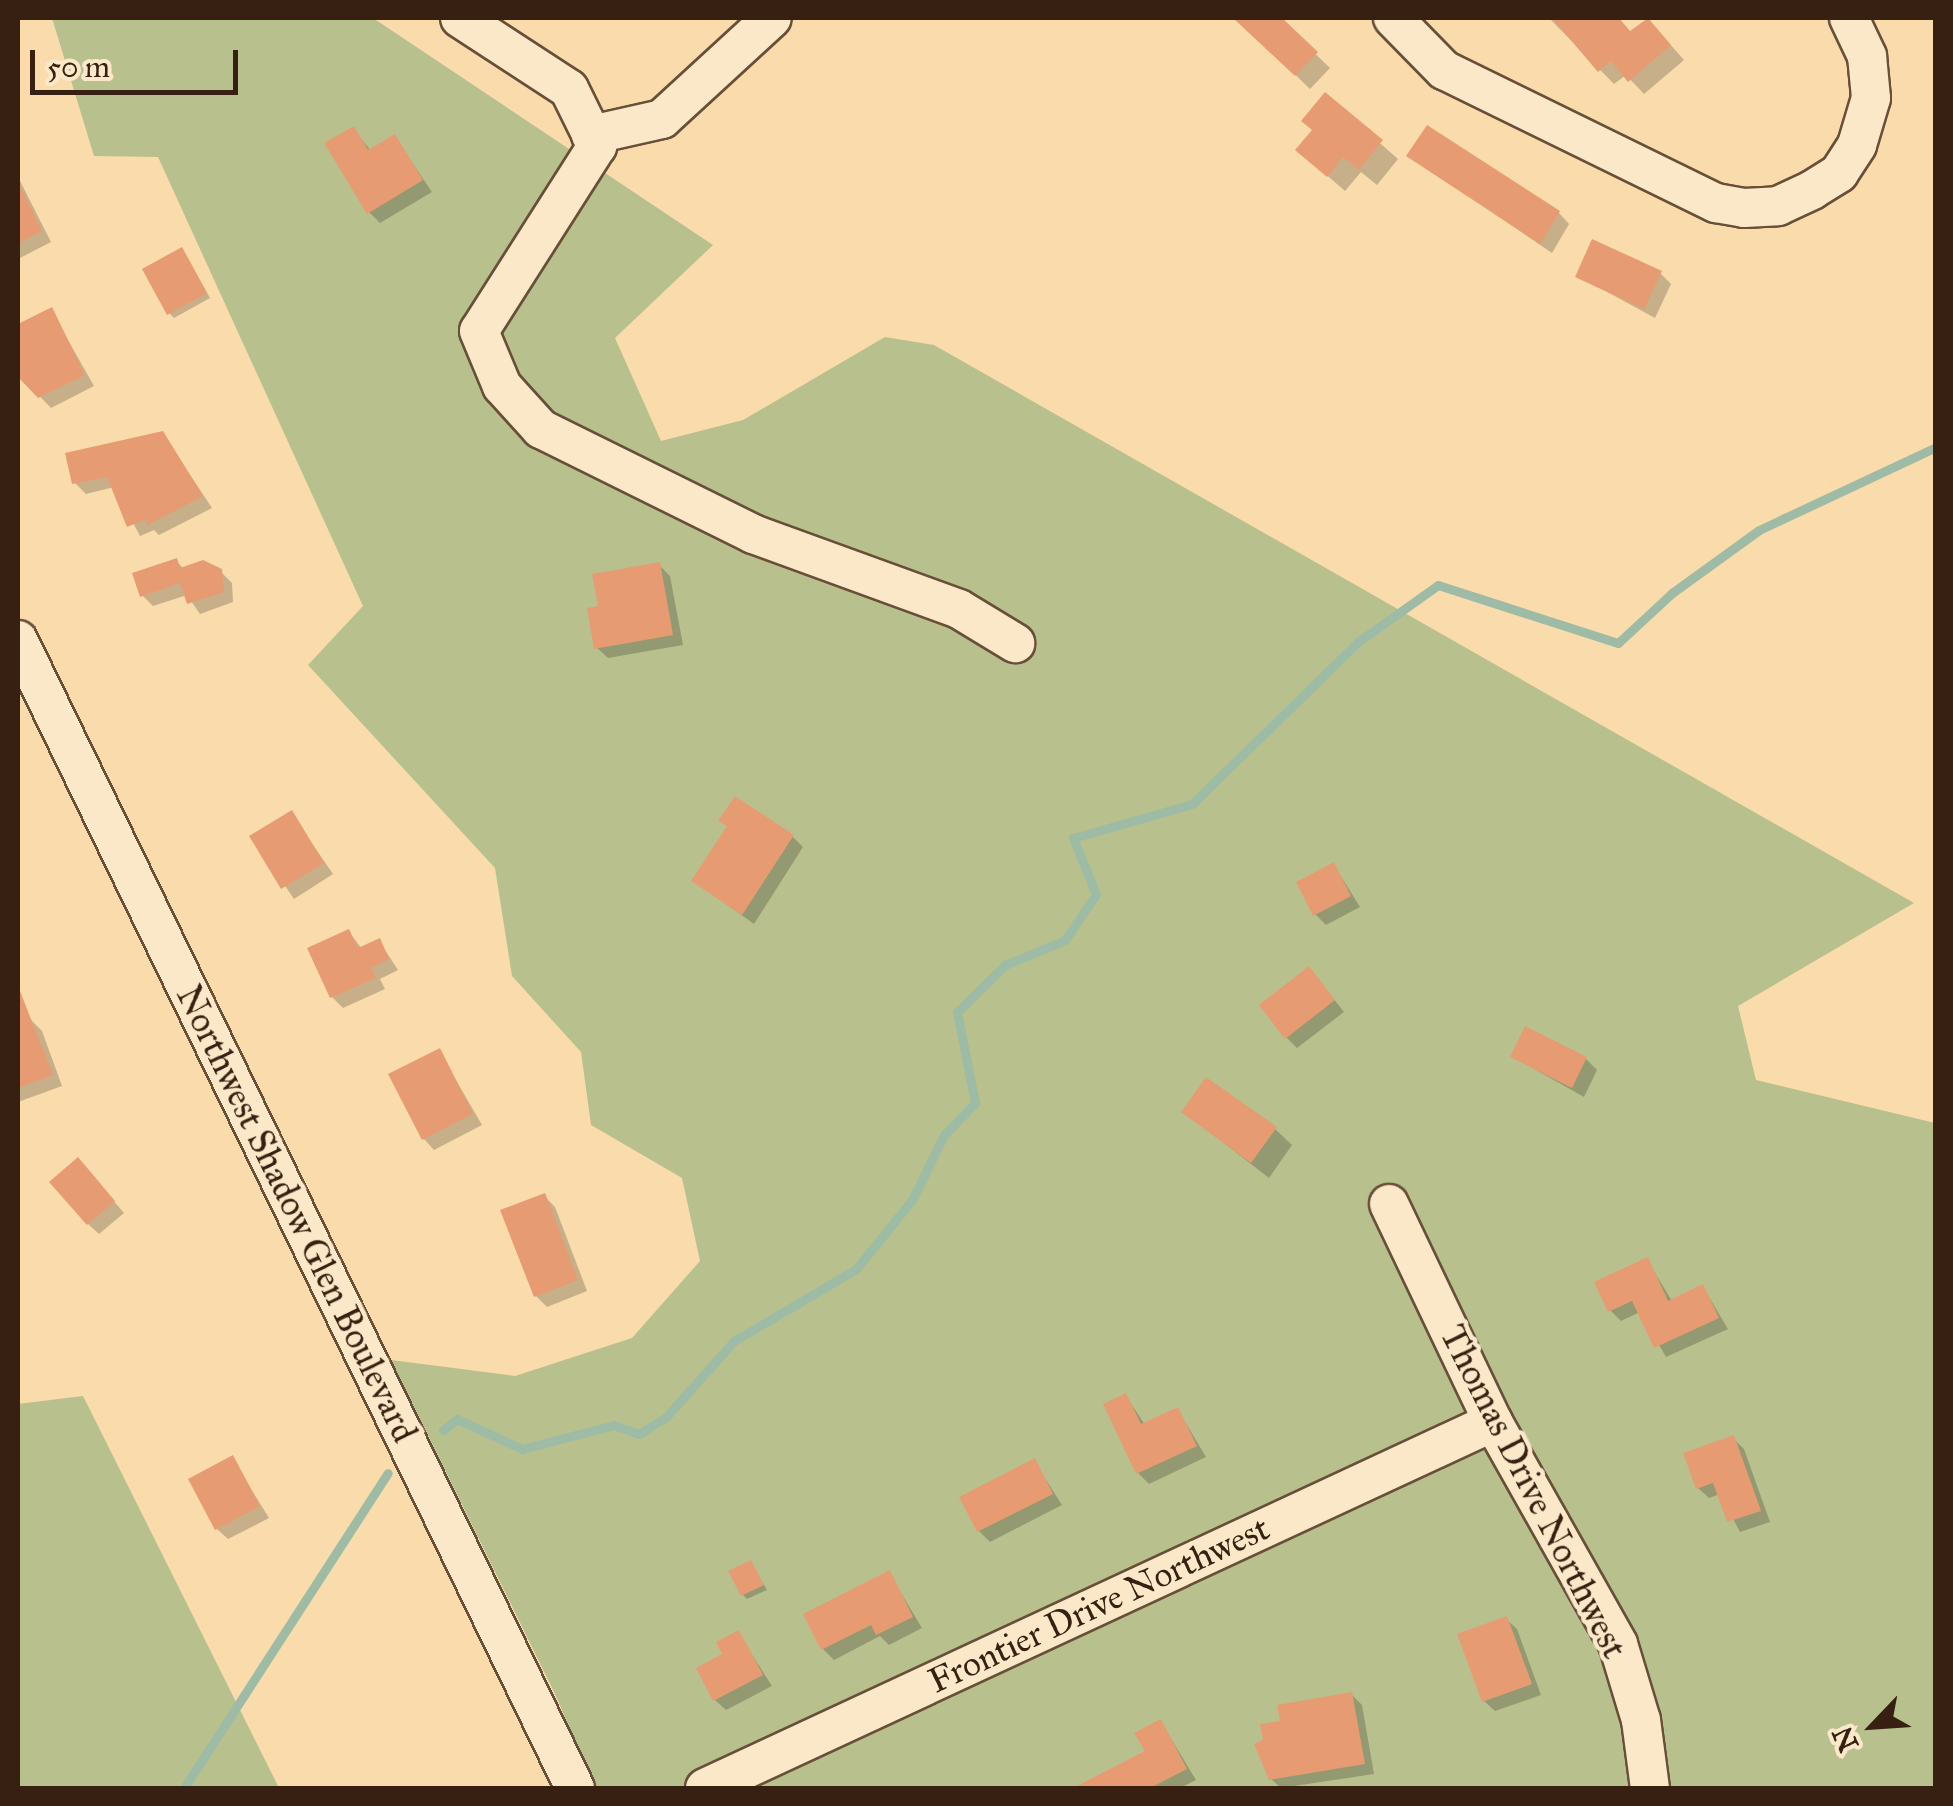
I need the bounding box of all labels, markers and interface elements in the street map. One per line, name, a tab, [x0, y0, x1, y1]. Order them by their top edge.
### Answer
scale bar	[35, 30, 242, 92]
text: 50 m	[47, 49, 110, 85]
street label: Northwest Shadow Glen Boulevard	[167, 979, 425, 1449]
street label: Thomas Drive Northwest	[1431, 1319, 1635, 1665]
street label: Frontier Drive Northwest	[922, 1508, 1276, 1702]
north arrow	[1823, 1676, 1923, 1776]
text: N	[1824, 1721, 1866, 1757]

